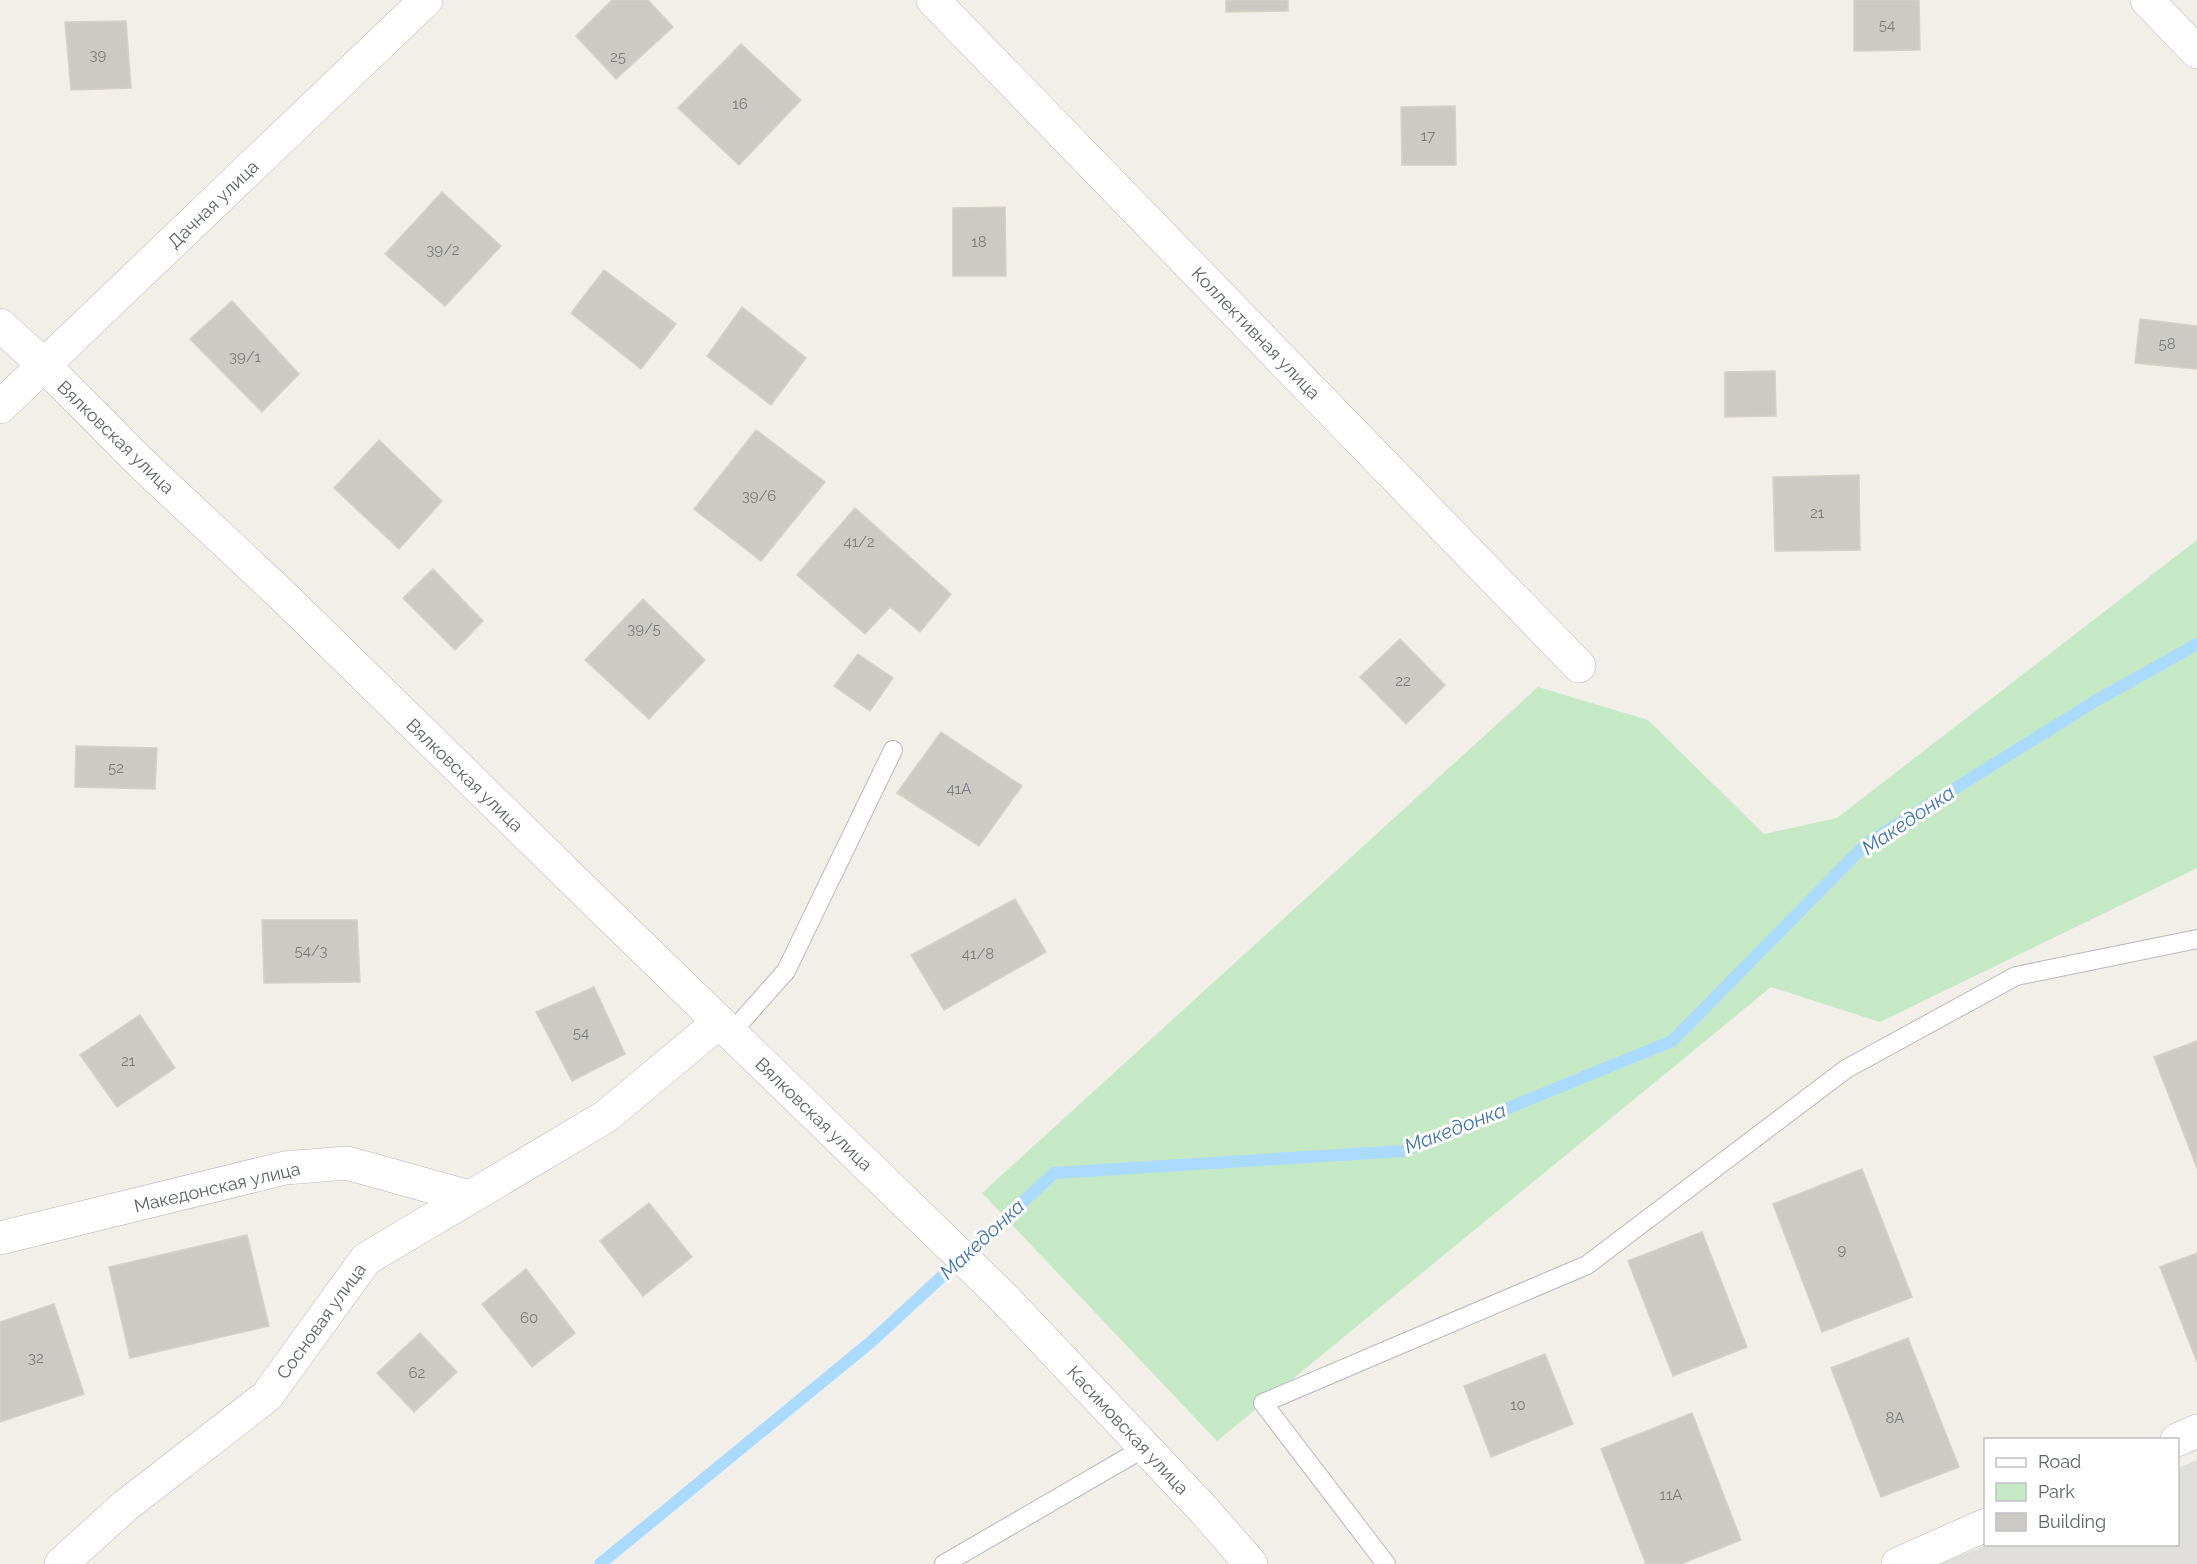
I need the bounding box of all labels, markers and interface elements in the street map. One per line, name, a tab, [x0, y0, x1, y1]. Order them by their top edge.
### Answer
house number: 54	[1879, 16, 1895, 34]
house number: 39	[90, 46, 107, 64]
house number: 25	[610, 48, 626, 66]
house number: 16	[732, 95, 748, 113]
house number: 17	[1421, 127, 1435, 145]
street label: Дачная улица	[164, 156, 262, 252]
house number: 18	[971, 233, 987, 251]
house number: 39/2	[426, 241, 460, 259]
street label: Коллективная улица	[1187, 263, 1325, 403]
house number: 58	[2158, 335, 2176, 353]
house number: 39/1	[229, 348, 262, 366]
street label: Вялковская улица	[53, 376, 179, 498]
house number: 39/6	[742, 487, 776, 505]
house number: 21	[1810, 504, 1825, 522]
house number: 41/2	[843, 533, 875, 551]
house number: 39/5	[627, 620, 661, 638]
house number: 22	[1395, 672, 1411, 690]
street label: Вялковская улица	[402, 714, 528, 836]
house number: 52	[108, 759, 124, 777]
house number: 41А	[947, 780, 971, 798]
water label: Македонка	[1857, 780, 1959, 860]
house number: 54/3	[294, 942, 328, 960]
house number: 41/8	[962, 945, 994, 963]
house number: 54	[573, 1024, 589, 1042]
house number: 21	[121, 1052, 136, 1070]
street label: Вялковская улица	[751, 1053, 877, 1175]
water label: Македонка	[1401, 1098, 1509, 1158]
street label: Македонская улица	[132, 1158, 302, 1216]
water label: Македонка	[935, 1194, 1029, 1284]
house number: 9	[1838, 1241, 1847, 1259]
street label: Сосновая улица	[272, 1259, 370, 1383]
house number: 60	[520, 1309, 538, 1327]
house number: 32	[28, 1349, 44, 1367]
street label: Касимовская улица	[1063, 1361, 1193, 1499]
house number: 62	[409, 1364, 426, 1382]
house number: 10	[1510, 1396, 1526, 1414]
house number: 8А	[1886, 1409, 1904, 1427]
legend	[1984, 1438, 2179, 1546]
text: Road	[2038, 1451, 2081, 1472]
text: Park	[2038, 1481, 2075, 1502]
house number: 11А	[1660, 1486, 1682, 1504]
text: Building	[2038, 1511, 2106, 1532]

